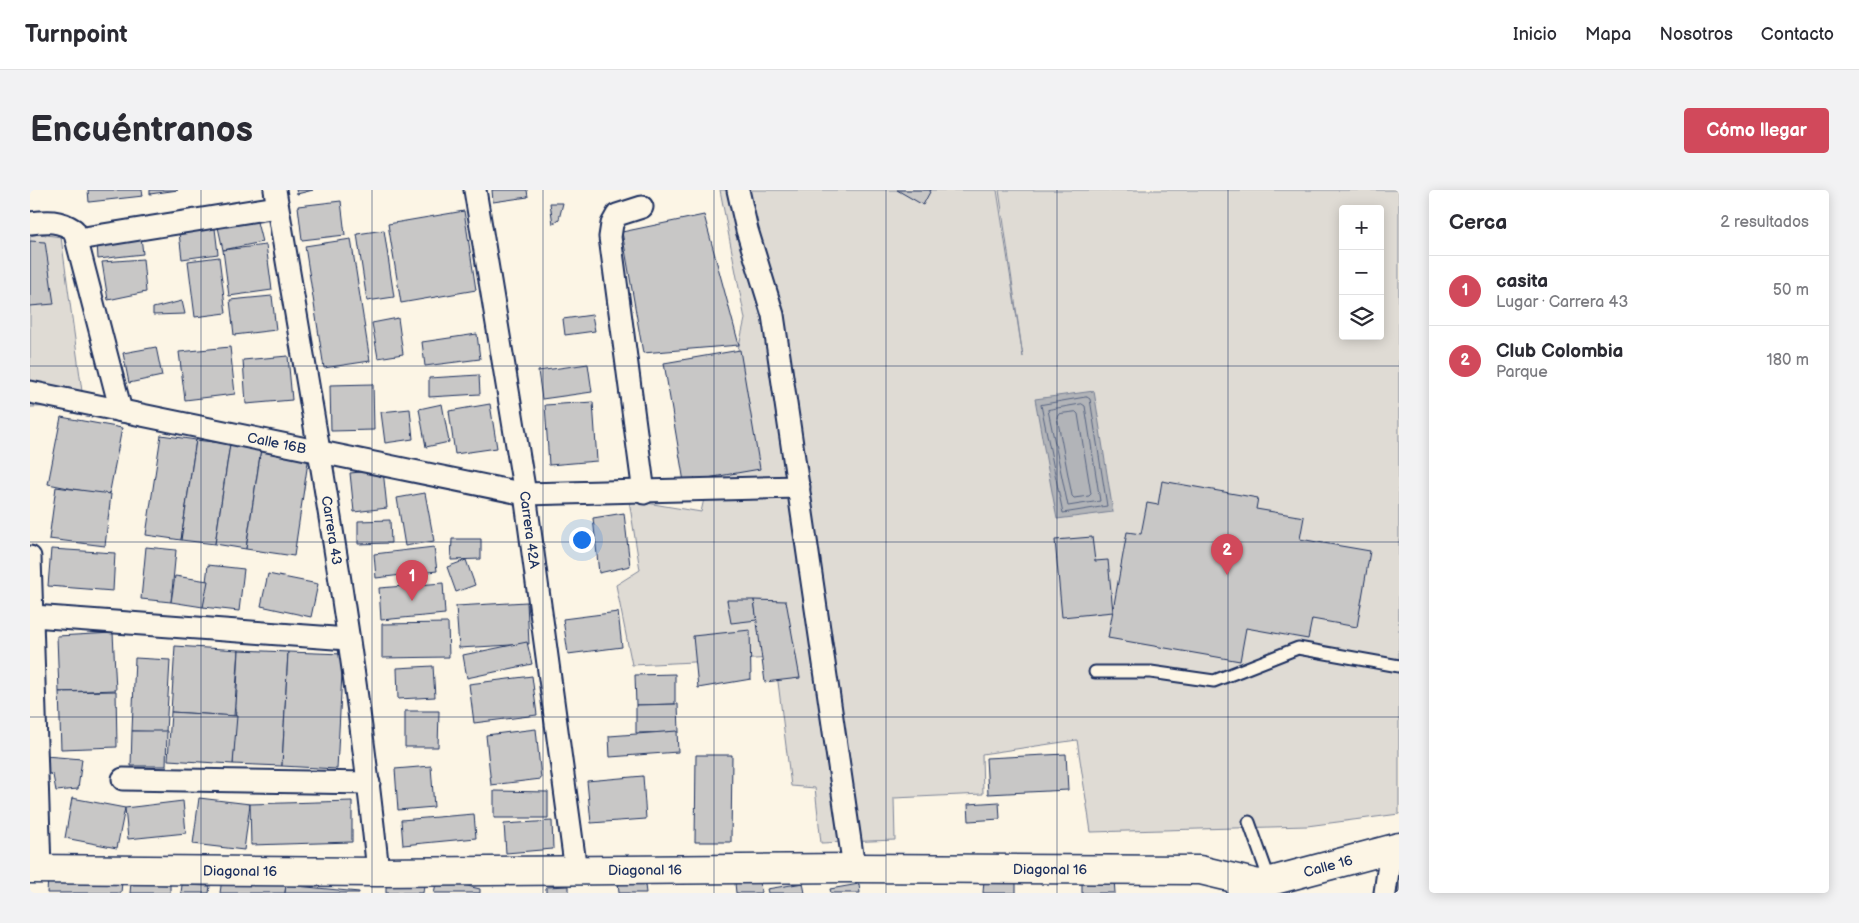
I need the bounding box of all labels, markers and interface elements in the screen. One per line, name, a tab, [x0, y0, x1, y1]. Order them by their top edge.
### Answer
text: Turnpoint	[25, 20, 128, 49]
text: Inicio	[1513, 24, 1557, 45]
text: Mapa	[1585, 24, 1631, 45]
text: Nosotros	[1659, 24, 1733, 45]
text: Contacto	[1761, 24, 1834, 45]
button: Cómo llegar	[1684, 108, 1829, 153]
text: Encuéntranos	[30, 109, 253, 152]
map controls	[1339, 205, 1384, 340]
button: +	[1339, 205, 1384, 250]
text: Cerca	[1449, 210, 1507, 235]
text: 2 resultados	[1720, 213, 1809, 232]
button: −	[1339, 250, 1384, 295]
text: casita	[1496, 270, 1548, 293]
text: 1	[1462, 281, 1468, 300]
text: 50 m	[1773, 281, 1809, 300]
text: Lugar · Carrera 43	[1496, 293, 1628, 312]
button: layers	[1339, 295, 1384, 340]
text: Club Colombia	[1496, 340, 1623, 363]
text: 2	[1460, 351, 1470, 370]
text: 180 m	[1767, 351, 1809, 370]
text: Parque	[1496, 363, 1548, 382]
street label: Calle 16B	[246, 429, 308, 458]
street label: Carrera 42A	[516, 490, 543, 570]
street label: Carrera 43	[318, 495, 345, 566]
your location	[569, 527, 595, 553]
pin: 2	[1211, 534, 1243, 575]
pin: 1	[396, 560, 428, 601]
street label: Calle 16	[1302, 852, 1355, 881]
street label: Diagonal 16	[608, 861, 683, 879]
street label: Diagonal 16	[1013, 861, 1088, 878]
street label: Diagonal 16	[203, 862, 278, 880]

